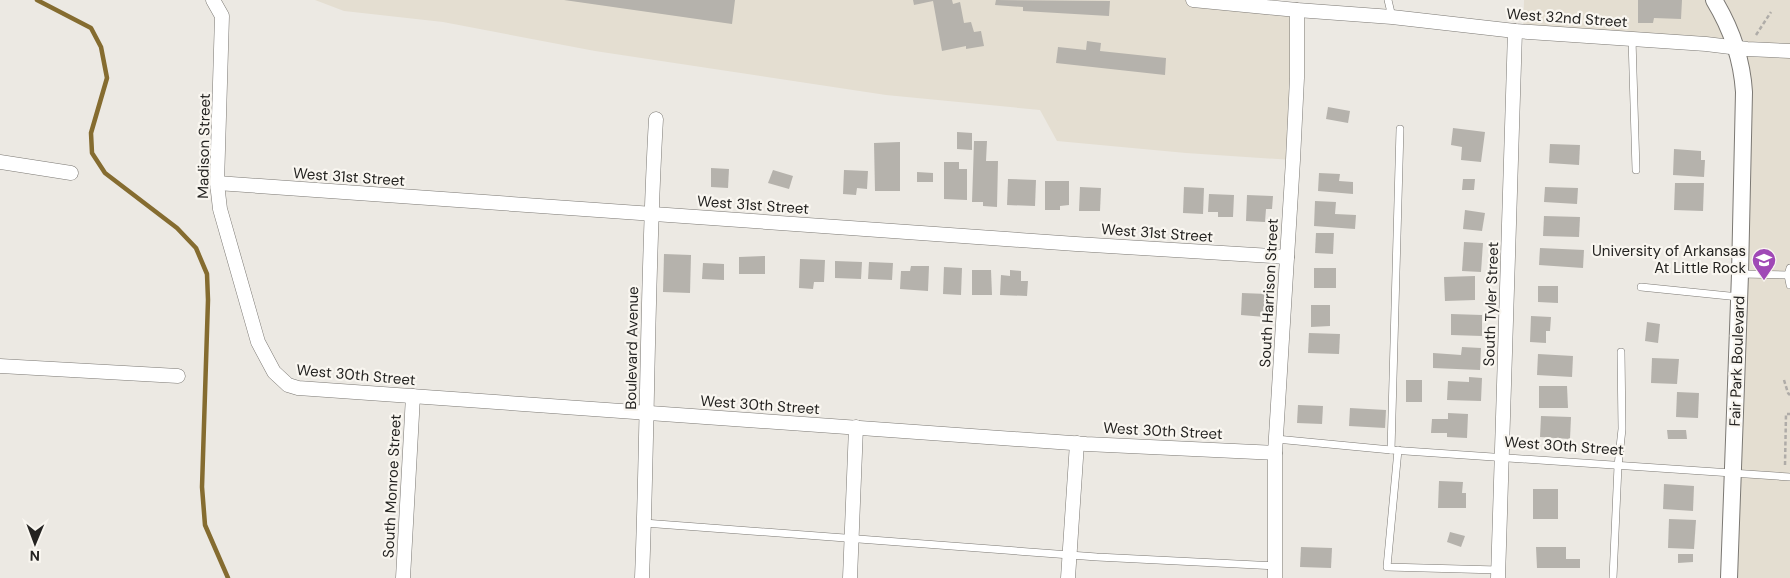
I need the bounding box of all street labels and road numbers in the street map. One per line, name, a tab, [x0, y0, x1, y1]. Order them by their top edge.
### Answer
street label: West 32nd Street	[1506, 4, 1628, 32]
street label: Madison Street	[193, 93, 215, 199]
street label: West 31st Street	[292, 163, 406, 191]
street label: West 31st Street	[696, 191, 810, 219]
street label: South Harrison Street	[1255, 218, 1283, 368]
street label: West 31st Street	[1100, 219, 1214, 247]
street label: South Tyler Street	[1479, 241, 1503, 367]
street label: Boulevard Avenue	[621, 286, 643, 410]
street label: Fair Park Boulevard	[1725, 295, 1749, 427]
street label: West 30th Street	[296, 360, 416, 390]
street label: West 30th Street	[700, 391, 820, 419]
street label: South Monroe Street	[378, 413, 406, 558]
street label: West 30th Street	[1103, 418, 1223, 444]
street label: West 30th Street	[1504, 432, 1624, 460]

